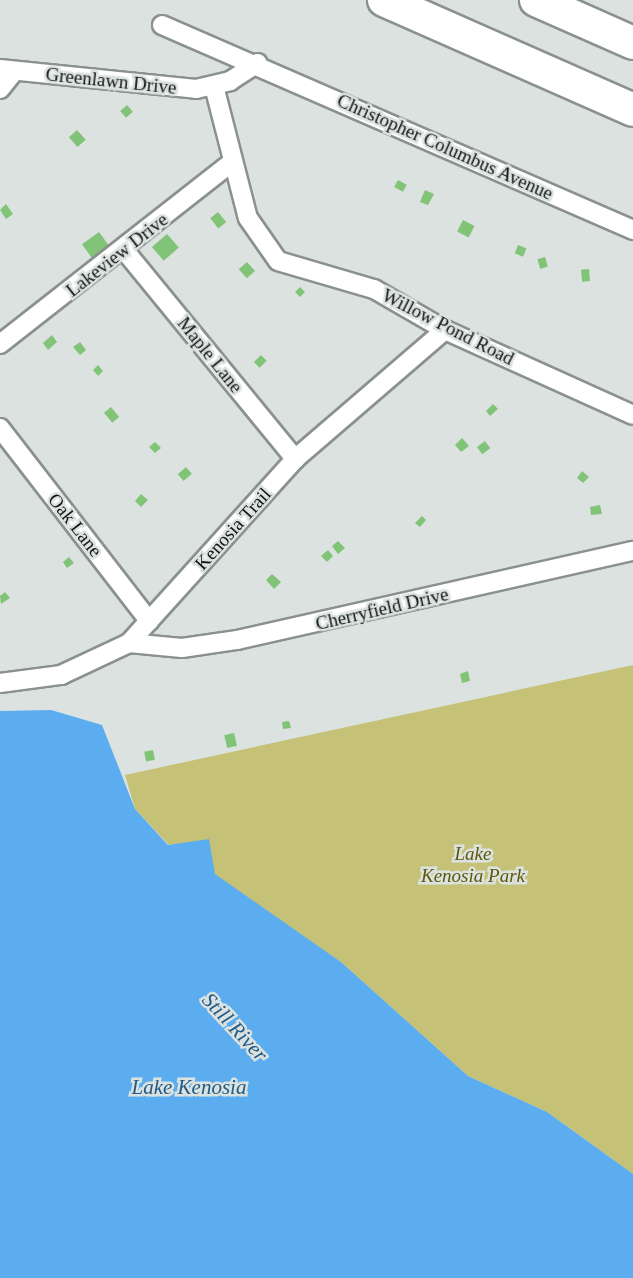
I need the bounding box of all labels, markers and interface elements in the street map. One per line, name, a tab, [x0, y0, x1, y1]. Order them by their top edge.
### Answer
street label: Greenlawn Drive	[44, 63, 178, 99]
street label: Christopher Columbus Avenue	[333, 89, 557, 205]
street label: Lakeview Drive	[62, 208, 172, 302]
street label: Willow Pond Road	[378, 284, 518, 370]
street label: Maple Lane	[172, 312, 248, 398]
street label: Kenosia Trail	[190, 483, 276, 575]
street label: Oak Lane	[43, 489, 107, 561]
street label: Cherryfield Drive	[313, 583, 451, 635]
park label: Lake Kenosia Park	[421, 843, 525, 887]
water label: Still River	[197, 987, 273, 1067]
water label: Lake Kenosia	[132, 1074, 246, 1100]

